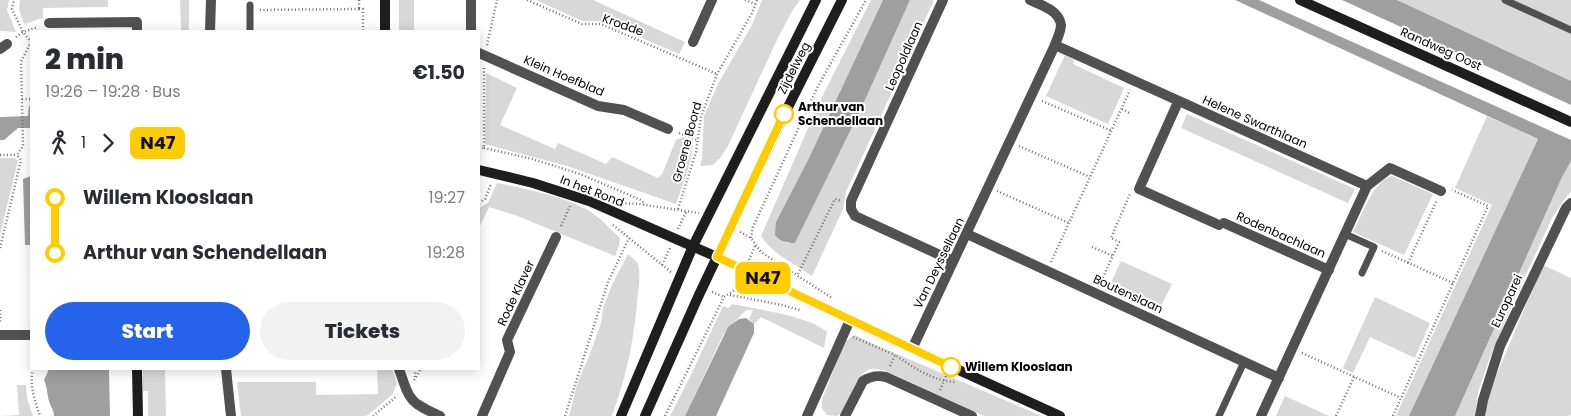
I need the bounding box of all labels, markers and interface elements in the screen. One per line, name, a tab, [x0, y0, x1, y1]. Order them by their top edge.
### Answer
street label: Krodde	[600, 9, 646, 40]
street label: Leopoldlaan	[881, 19, 926, 93]
street label: Randweg Oost	[1398, 23, 1485, 74]
street label: Zijdelweg	[773, 39, 814, 97]
text: 2 min	[45, 40, 124, 79]
street label: Klein Hoefblad	[521, 51, 607, 100]
text: €1.50	[413, 59, 465, 86]
text: 19:26 – 19:28 · Bus	[45, 80, 181, 103]
street label: Helene Swarthlaan	[1200, 91, 1310, 152]
place label: Arthur van Schendellaan	[798, 98, 883, 129]
street label: Groene Boord	[668, 100, 705, 184]
marker: Arthur van Schendellaan	[774, 104, 794, 124]
icon: walk	[45, 129, 73, 157]
icon: forward	[94, 129, 122, 157]
text: N47	[140, 130, 175, 155]
text: 1	[81, 131, 86, 154]
street label: In het Rond	[558, 171, 627, 211]
text: Willem Klooslaan	[83, 184, 254, 211]
text: 19:27	[428, 186, 465, 209]
street label: Rodenbachlaan	[1234, 207, 1329, 262]
street label: Van Deyssellaan	[909, 214, 968, 311]
text: Arthur van Schendellaan	[83, 239, 327, 266]
text: 19:28	[427, 241, 465, 264]
street label: Rode Klaver	[493, 257, 538, 328]
line badge: N47	[734, 262, 792, 294]
text: N47	[745, 265, 781, 290]
street label: Boutenslaan	[1090, 270, 1166, 317]
street label: Europarei	[1487, 271, 1526, 330]
button: Start	[45, 302, 250, 360]
button: Tickets	[260, 302, 465, 360]
marker: Willem Klooslaan	[941, 357, 961, 377]
place label: Willem Klooslaan	[965, 358, 1073, 375]

